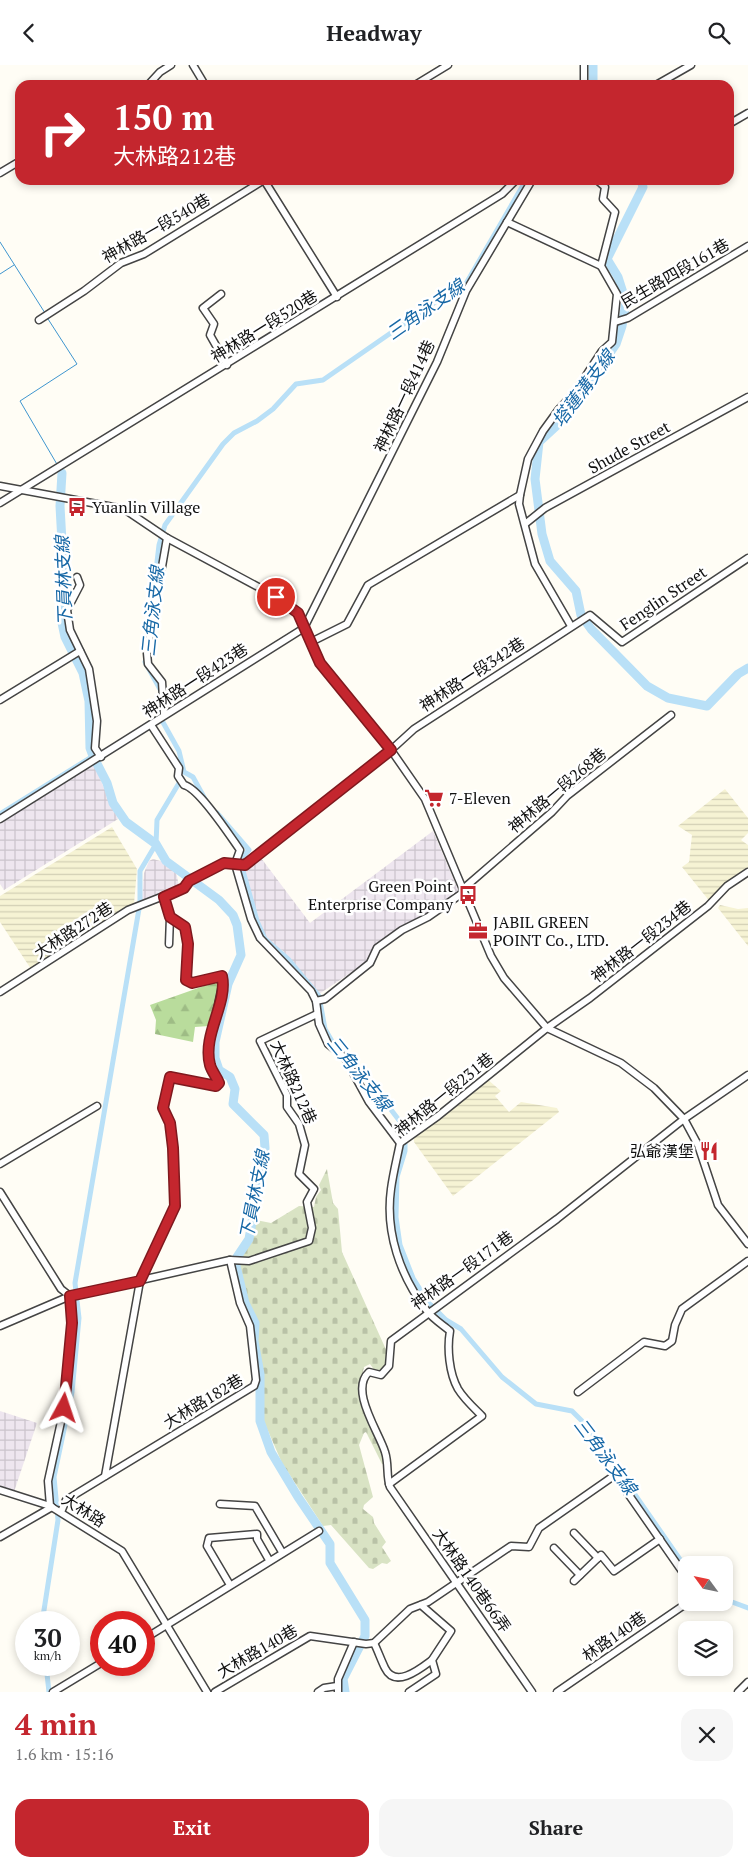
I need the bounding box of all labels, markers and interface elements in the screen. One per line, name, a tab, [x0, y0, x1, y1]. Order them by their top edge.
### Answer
text: Headway	[326, 18, 422, 47]
icon: back	[15, 19, 43, 47]
icon: search	[705, 19, 733, 47]
text: 150 m	[113, 94, 214, 140]
icon: right	[30, 100, 95, 165]
text: 大林路212巷	[113, 141, 236, 170]
street label: 神林路一段540巷	[98, 188, 214, 268]
street label: 民生路四段161巷	[617, 233, 733, 313]
water label: 三角泳支線	[381, 272, 470, 345]
street label: 神林路一段520巷	[207, 284, 321, 368]
street label: 神林路一段414巷	[368, 336, 440, 456]
water label: 塔蓮溝支線	[546, 343, 621, 431]
street label: Shude Street	[584, 415, 674, 479]
bus stop icon: Yuanlin Village	[66, 496, 88, 518]
place label: Yuanlin Village	[92, 496, 200, 518]
water label: 下員林支線	[49, 534, 77, 626]
street label: Fenglin Street	[615, 561, 711, 635]
water label: 三角泳支線	[135, 563, 169, 657]
pin	[255, 576, 297, 618]
icon: arrive	[262, 583, 290, 611]
street label: 神林路一段342巷	[415, 632, 529, 716]
street label: 神林路一段423巷	[138, 638, 252, 722]
street label: 神林路一段268巷	[503, 742, 611, 838]
supermarket icon: 7-Eleven	[423, 787, 445, 809]
place label: 7-Eleven	[449, 787, 511, 809]
place label: Green Point Enterprise Company	[308, 875, 454, 915]
bus stop icon: Green Point Enterprise Company	[457, 884, 479, 906]
street label: 神林路一段234巷	[586, 895, 696, 987]
street label: 大林路272巷	[29, 896, 117, 964]
place label: JABIL GREEN POINT Co., LTD.	[493, 911, 609, 951]
office icon: JABIL GREEN POINT Co., LTD.	[467, 920, 489, 942]
water label: 三角泳支線	[322, 1030, 399, 1117]
street label: 大林路212巷	[266, 1037, 322, 1127]
street label: 神林路一段231巷	[390, 1047, 498, 1141]
place label: 弘爺漢堡	[630, 1140, 694, 1162]
restaurant icon: 弘爺漢堡	[698, 1140, 720, 1162]
water label: 下員林支線	[234, 1147, 275, 1241]
street label: 神林路一段171巷	[406, 1225, 518, 1315]
street label: 大林路182巷	[159, 1368, 247, 1434]
position arrow	[37, 1381, 89, 1433]
water label: 三角泳支線	[569, 1413, 644, 1501]
street label: 大林路	[58, 1488, 110, 1532]
street label: 大林路140巷66弄	[428, 1523, 516, 1637]
north arrow	[678, 1556, 732, 1611]
map controls	[678, 1556, 733, 1676]
street label: 林路140巷	[578, 1606, 650, 1666]
speed limit sign: 40	[90, 1611, 155, 1676]
street label: 大林路140巷	[213, 1619, 301, 1683]
text: 30	[33, 1621, 62, 1654]
button: layers	[678, 1621, 733, 1676]
text: km/h	[34, 1648, 61, 1663]
text: 4 min	[15, 1704, 97, 1744]
button: close	[681, 1709, 733, 1761]
text: 1.6 km · 15:16	[15, 1743, 113, 1765]
button: Exit	[15, 1799, 369, 1857]
button: Share	[379, 1799, 733, 1857]

